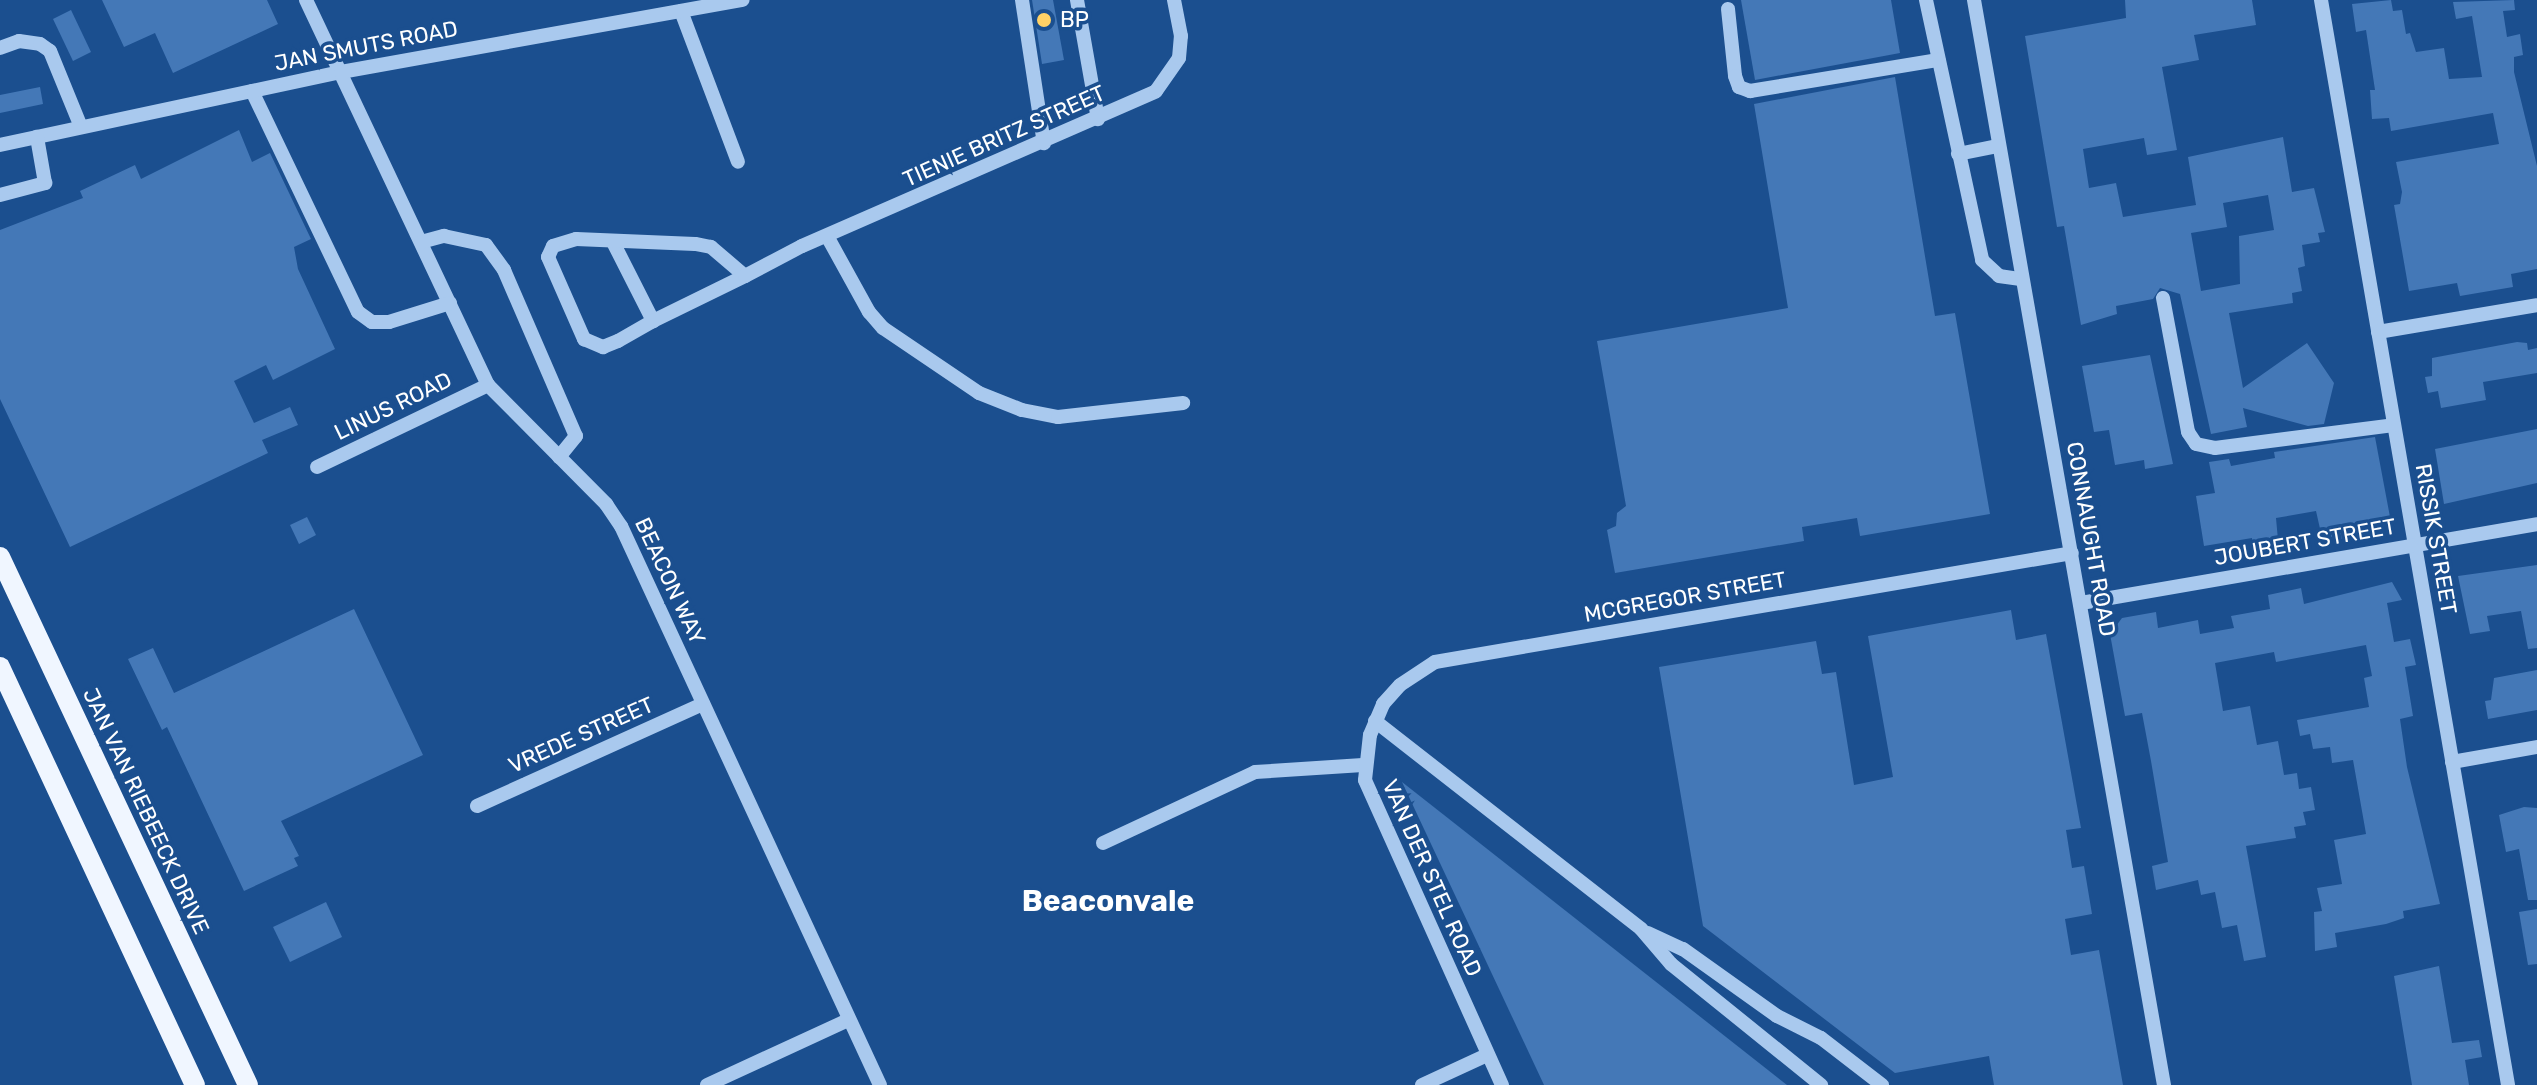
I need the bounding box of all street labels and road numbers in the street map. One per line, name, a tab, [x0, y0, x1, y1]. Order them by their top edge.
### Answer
street label: JAN SMUTS ROAD	[272, 15, 460, 77]
street label: TIENIE BRITZ STREET	[899, 79, 1109, 193]
street label: LINUS ROAD	[330, 366, 456, 446]
street label: CONNAUGHT ROAD	[2061, 439, 2121, 639]
street label: RISSIK STREET	[2410, 462, 2462, 616]
street label: BEACON WAY	[629, 513, 711, 649]
street label: JOUBERT STREET	[2212, 513, 2398, 571]
street label: MCGREGOR STREET	[1582, 566, 1788, 628]
street label: JAN VAN RIEBEECK DRIVE	[77, 683, 215, 939]
street label: VREDE STREET	[504, 691, 658, 779]
street label: VAN DER STEL ROAD	[1377, 775, 1487, 981]

